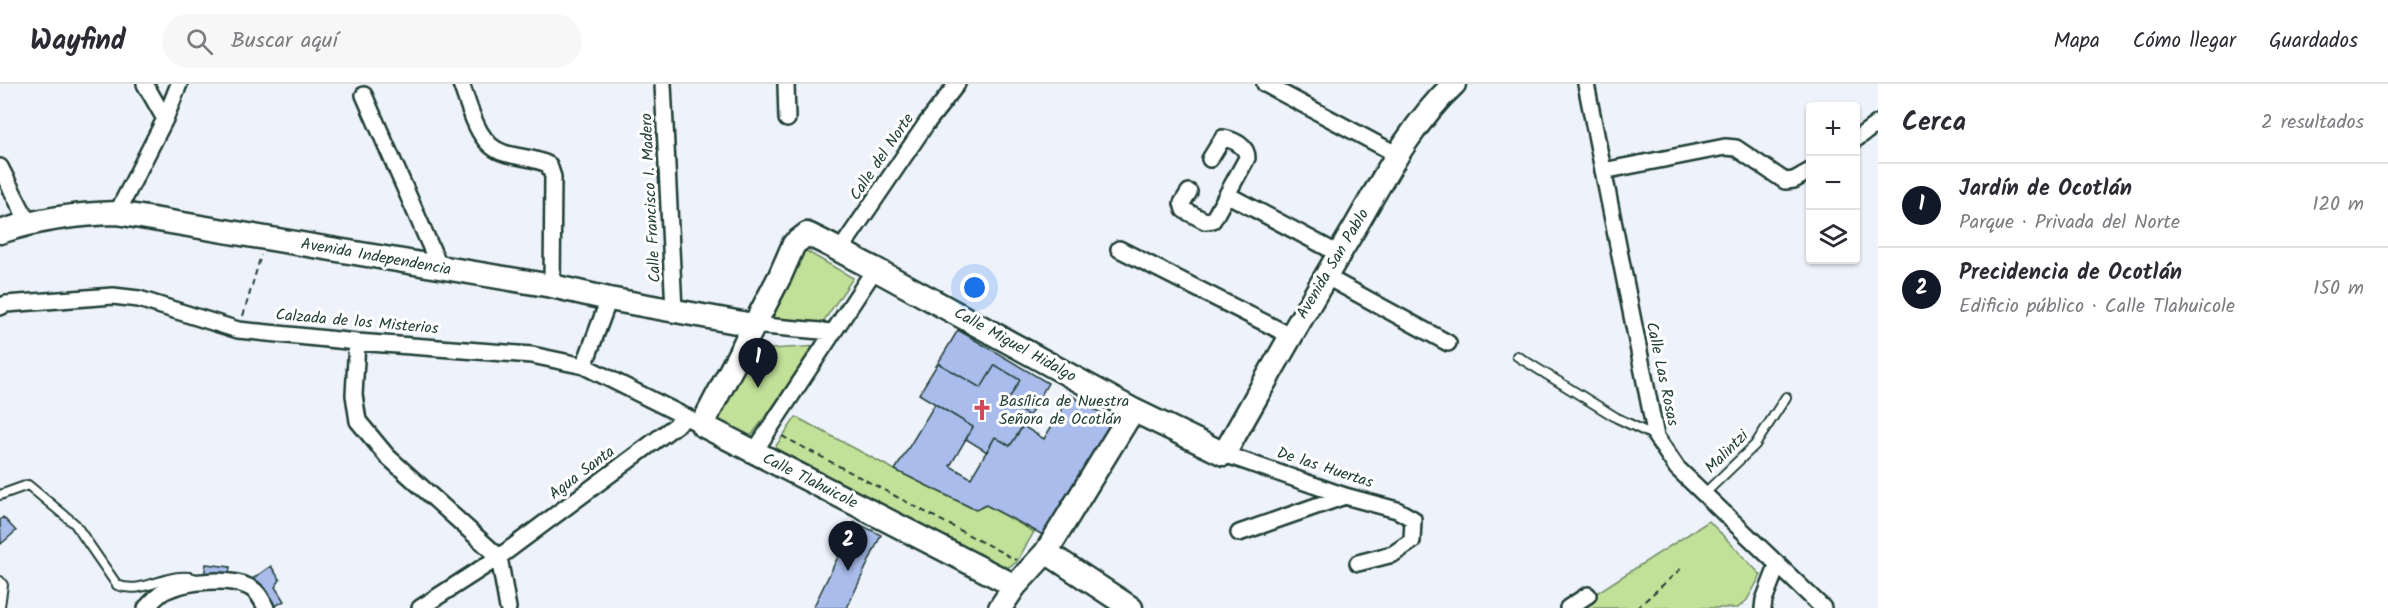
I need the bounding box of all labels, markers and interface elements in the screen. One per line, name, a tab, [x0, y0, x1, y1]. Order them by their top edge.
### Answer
search box	[162, 14, 582, 68]
text: Wayfind	[30, 19, 126, 64]
text: Buscar aquí	[231, 24, 338, 59]
icon: search	[183, 25, 216, 58]
text: Mapa	[2053, 25, 2100, 58]
text: Cómo llegar	[2133, 25, 2236, 58]
text: Guardados	[2269, 25, 2358, 58]
map controls	[1806, 102, 1860, 264]
button: +	[1806, 102, 1860, 156]
text: Cerca	[1902, 102, 1966, 144]
text: 2 resultados	[2261, 107, 2364, 139]
street label: Calle del Norte	[843, 108, 921, 206]
street label: Calle Francisco I. Madero	[634, 113, 668, 283]
button: −	[1806, 156, 1860, 210]
text: Jardín de Ocotlán	[1959, 172, 2132, 207]
text: 1	[1918, 189, 1925, 221]
text: 120 m	[2312, 189, 2364, 221]
street label: Avenida San Pablo	[1290, 204, 1376, 324]
text: Parque · Privada del Norte	[1959, 207, 2180, 239]
button: layers	[1806, 210, 1860, 264]
street label: Avenida Independencia	[299, 231, 453, 283]
text: Precidencia de Ocotlán	[1959, 256, 2182, 291]
your location	[960, 273, 989, 302]
text: 2	[1916, 273, 1927, 305]
text: 150 m	[2313, 273, 2364, 305]
text: Edificio público · Calle Tlahuicole	[1959, 291, 2235, 323]
street label: Calle Miguel Hidalgo	[949, 301, 1081, 389]
street label: Calzada de los Misterios	[275, 302, 440, 342]
street label: Calle Las Rosas	[1639, 320, 1685, 428]
pin: 1	[738, 338, 777, 388]
place label: Basílica de Nuestra Señora de Ocotlán	[999, 389, 1129, 432]
church icon: Basílica de Nuestra Señora de Ocotlán	[970, 398, 994, 422]
street label: Malintzi	[1699, 423, 1756, 480]
street label: Agua Santa	[544, 440, 620, 506]
street label: De las Huertas	[1274, 441, 1377, 495]
street label: Calle Tlahuicole	[758, 446, 862, 516]
pin: 2	[828, 522, 868, 571]

